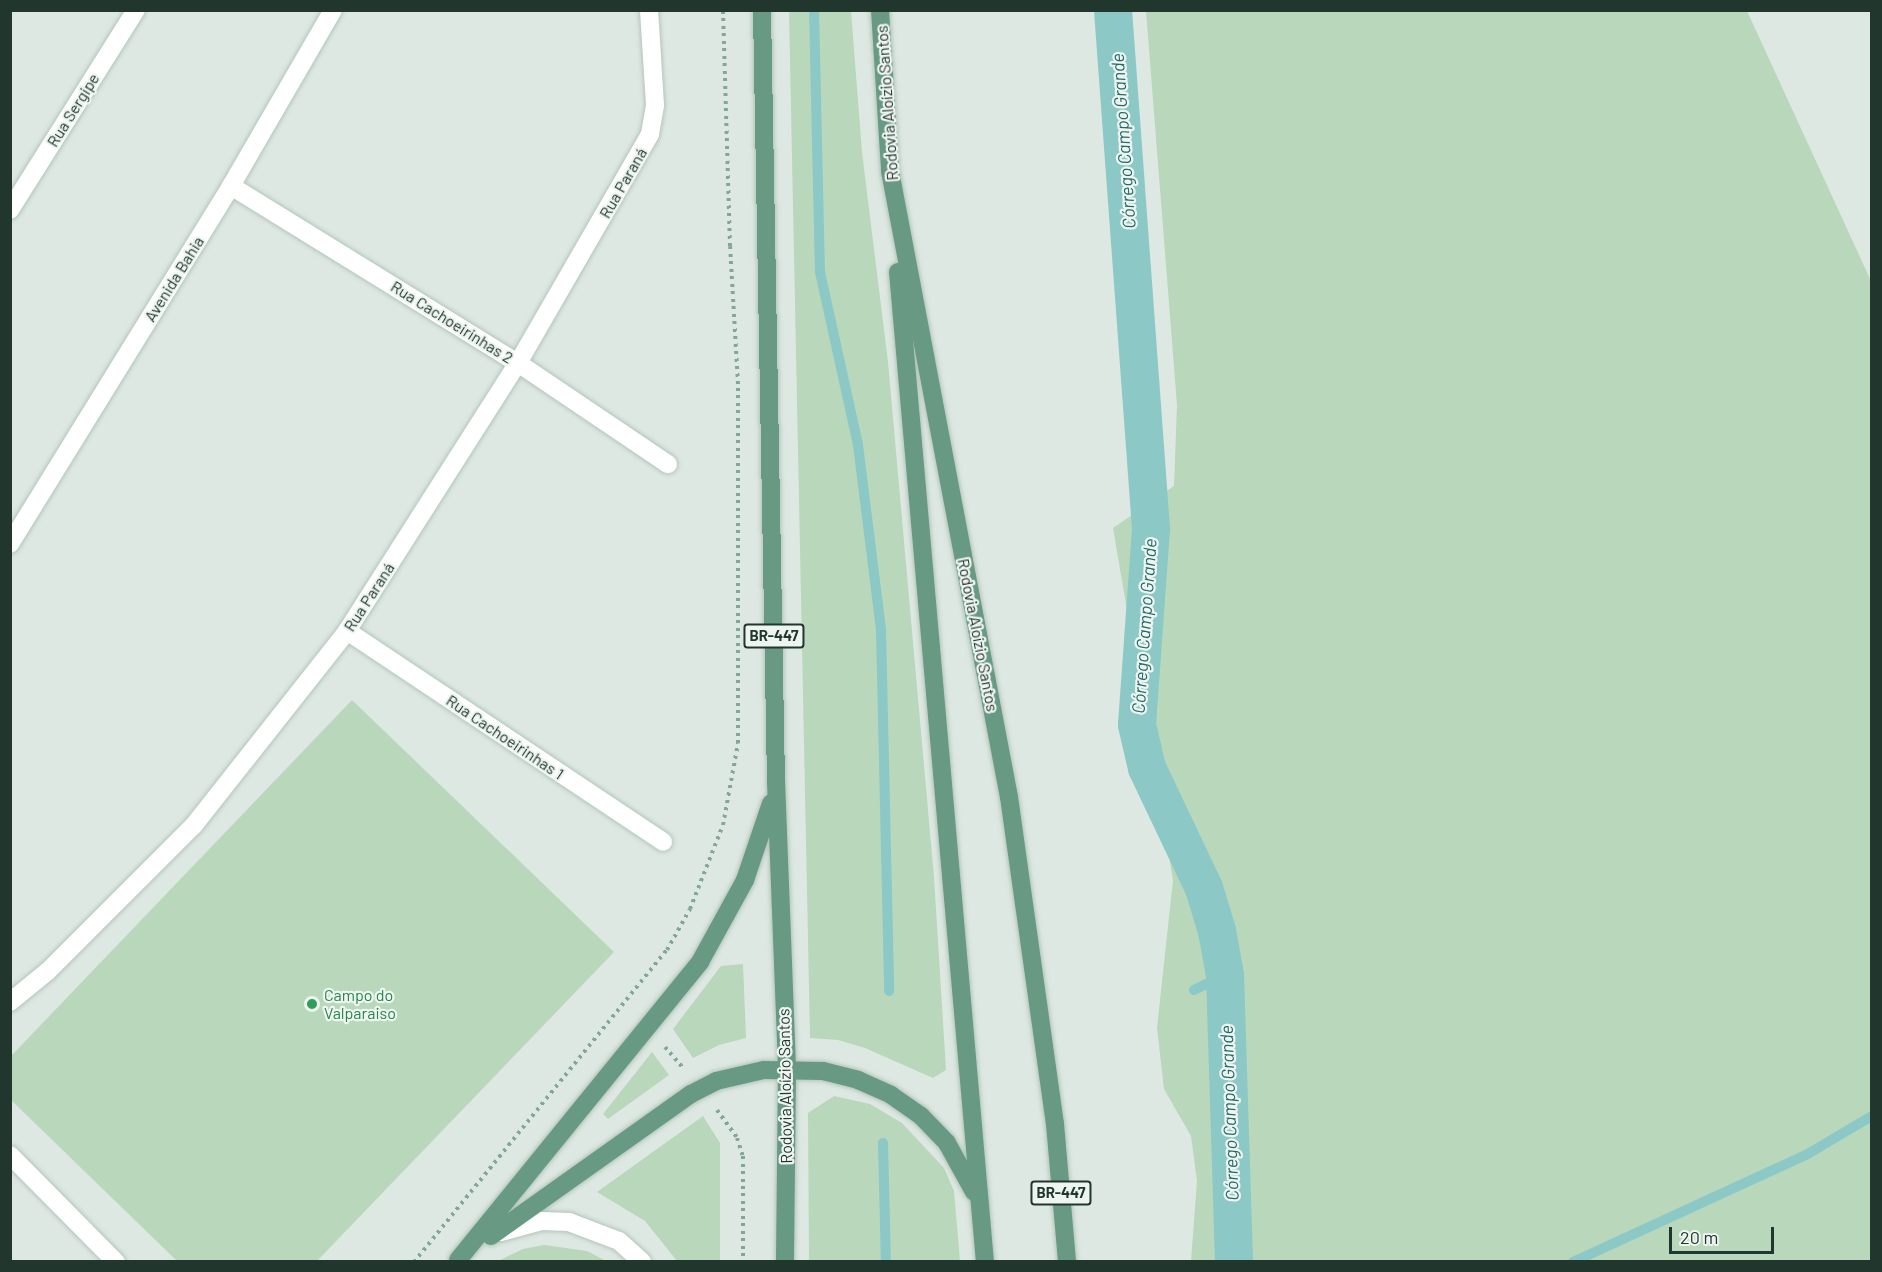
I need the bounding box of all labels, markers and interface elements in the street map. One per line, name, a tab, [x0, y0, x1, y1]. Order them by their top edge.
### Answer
street label: Rodovia Aloízio Santos	[872, 25, 902, 181]
water label: Córrego Campo Grande	[1106, 53, 1140, 229]
street label: Rua Sergipe	[43, 70, 103, 150]
street label: Rua Paraná	[595, 144, 651, 222]
street label: Avenida Bahia	[140, 233, 208, 325]
street label: Rua Cachoeirinhas 2	[387, 277, 517, 367]
water label: Córrego Campo Grande	[1127, 538, 1161, 714]
street label: Rodovia Aloízio Santos	[954, 557, 1002, 713]
street label: Rua Paraná	[340, 559, 398, 635]
road number: BR-447	[742, 624, 806, 648]
street label: Rua Cachoeirinhas 1	[443, 691, 567, 783]
place label: Campo do Valparaiso	[324, 985, 396, 1023]
marker: Campo do Valparaiso	[305, 997, 319, 1011]
street label: Rodovia Aloízio Santos	[774, 1008, 796, 1164]
water label: Córrego Campo Grande	[1215, 1025, 1243, 1201]
road number: BR-447	[1030, 1181, 1092, 1205]
scale bar	[1672, 1215, 1777, 1253]
text: 20 m	[1680, 1226, 1718, 1248]

